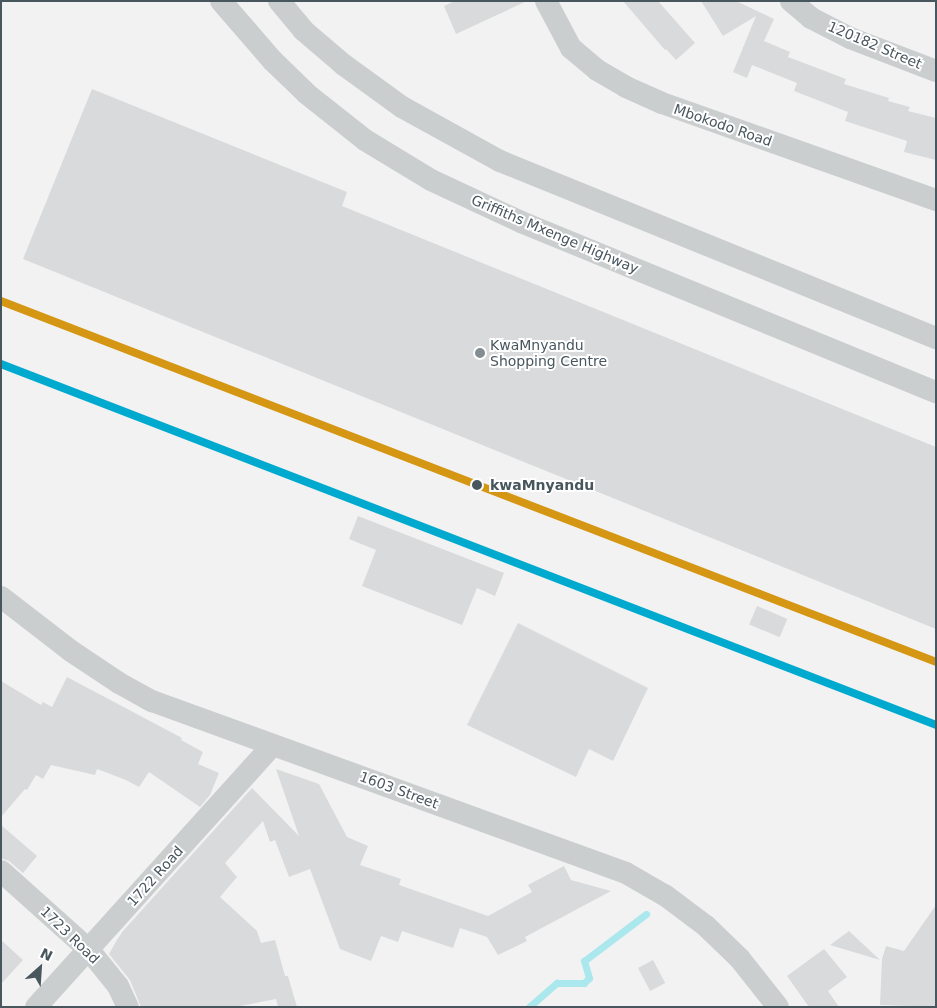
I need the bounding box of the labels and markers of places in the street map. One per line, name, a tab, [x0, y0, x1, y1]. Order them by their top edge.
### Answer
place label: KwaMnyandu Shopping Centre	[490, 337, 607, 370]
marker: KwaMnyandu Shopping Centre	[474, 347, 486, 359]
marker: kwaMnyandu	[468, 476, 486, 494]
place label: kwaMnyandu	[490, 477, 594, 493]

